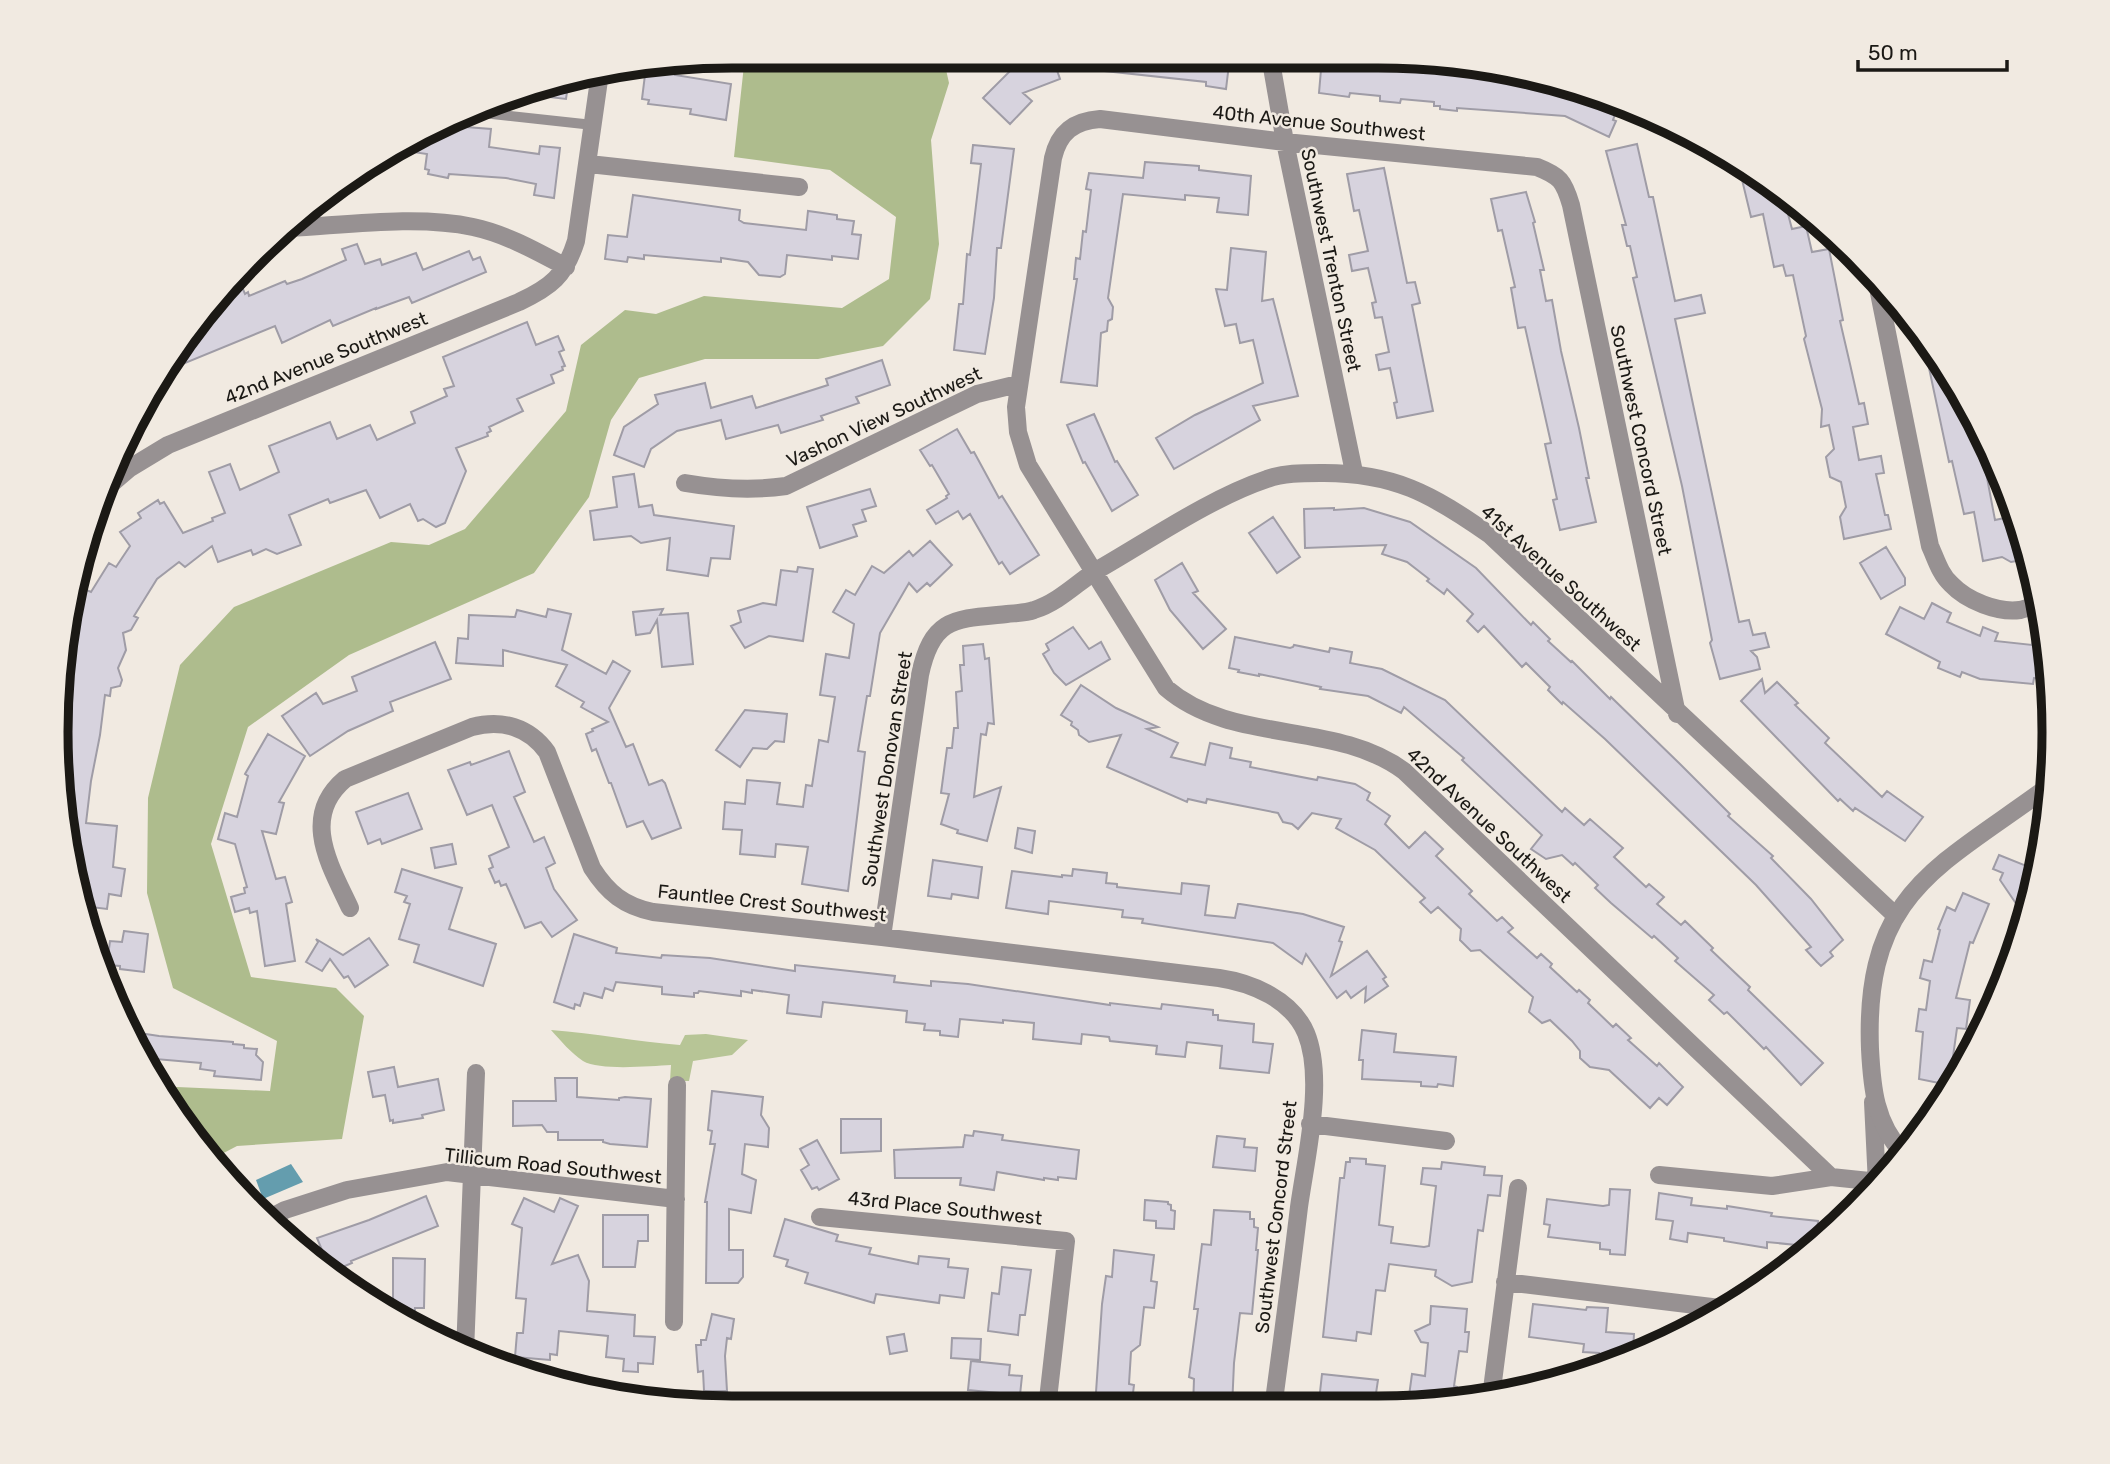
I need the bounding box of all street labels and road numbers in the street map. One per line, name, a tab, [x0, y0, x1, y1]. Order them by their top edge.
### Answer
street label: 40th Avenue Southwest	[1211, 100, 1427, 146]
street label: Southwest Trenton Street	[1296, 146, 1366, 374]
street label: 42nd Avenue Southwest	[221, 307, 431, 409]
street label: Southwest Concord Street	[1605, 323, 1677, 558]
street label: Vashon View Southwest	[783, 361, 986, 472]
street label: 41st Avenue Southwest	[1476, 500, 1646, 656]
street label: Southwest Donovan Street	[857, 649, 917, 888]
street label: 42nd Avenue Southwest	[1402, 743, 1577, 908]
street label: Fauntlee Crest Southwest	[657, 880, 888, 926]
street label: Southwest Concord Street	[1250, 1099, 1302, 1335]
street label: Tillicum Road Southwest	[443, 1143, 663, 1189]
street label: 43rd Place Southwest	[847, 1186, 1044, 1230]

